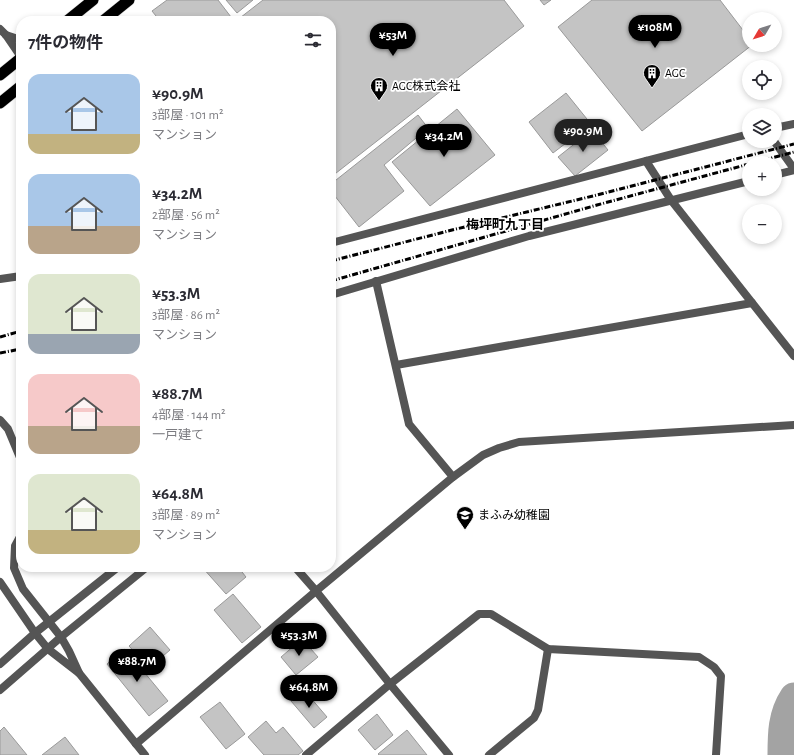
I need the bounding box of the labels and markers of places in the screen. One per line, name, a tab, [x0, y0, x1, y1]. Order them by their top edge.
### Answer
pin: ¥108M	[627, 15, 683, 49]
pin: ¥53M	[369, 23, 417, 57]
building icon: AGC	[642, 63, 662, 88]
place label: AGC	[665, 67, 685, 79]
building icon: AGC株式会社	[369, 76, 389, 101]
place label: AGC株式会社	[392, 80, 460, 92]
pin: ¥90.9M	[550, 119, 616, 153]
pin: ¥34.2M	[411, 124, 477, 158]
school or university icon: まふみ幼稚園	[455, 505, 475, 530]
place label: まふみ幼稚園	[478, 508, 550, 521]
pin: ¥53.3M	[266, 623, 332, 657]
pin: ¥88.7M	[104, 649, 170, 683]
pin: ¥64.8M	[276, 675, 342, 709]

